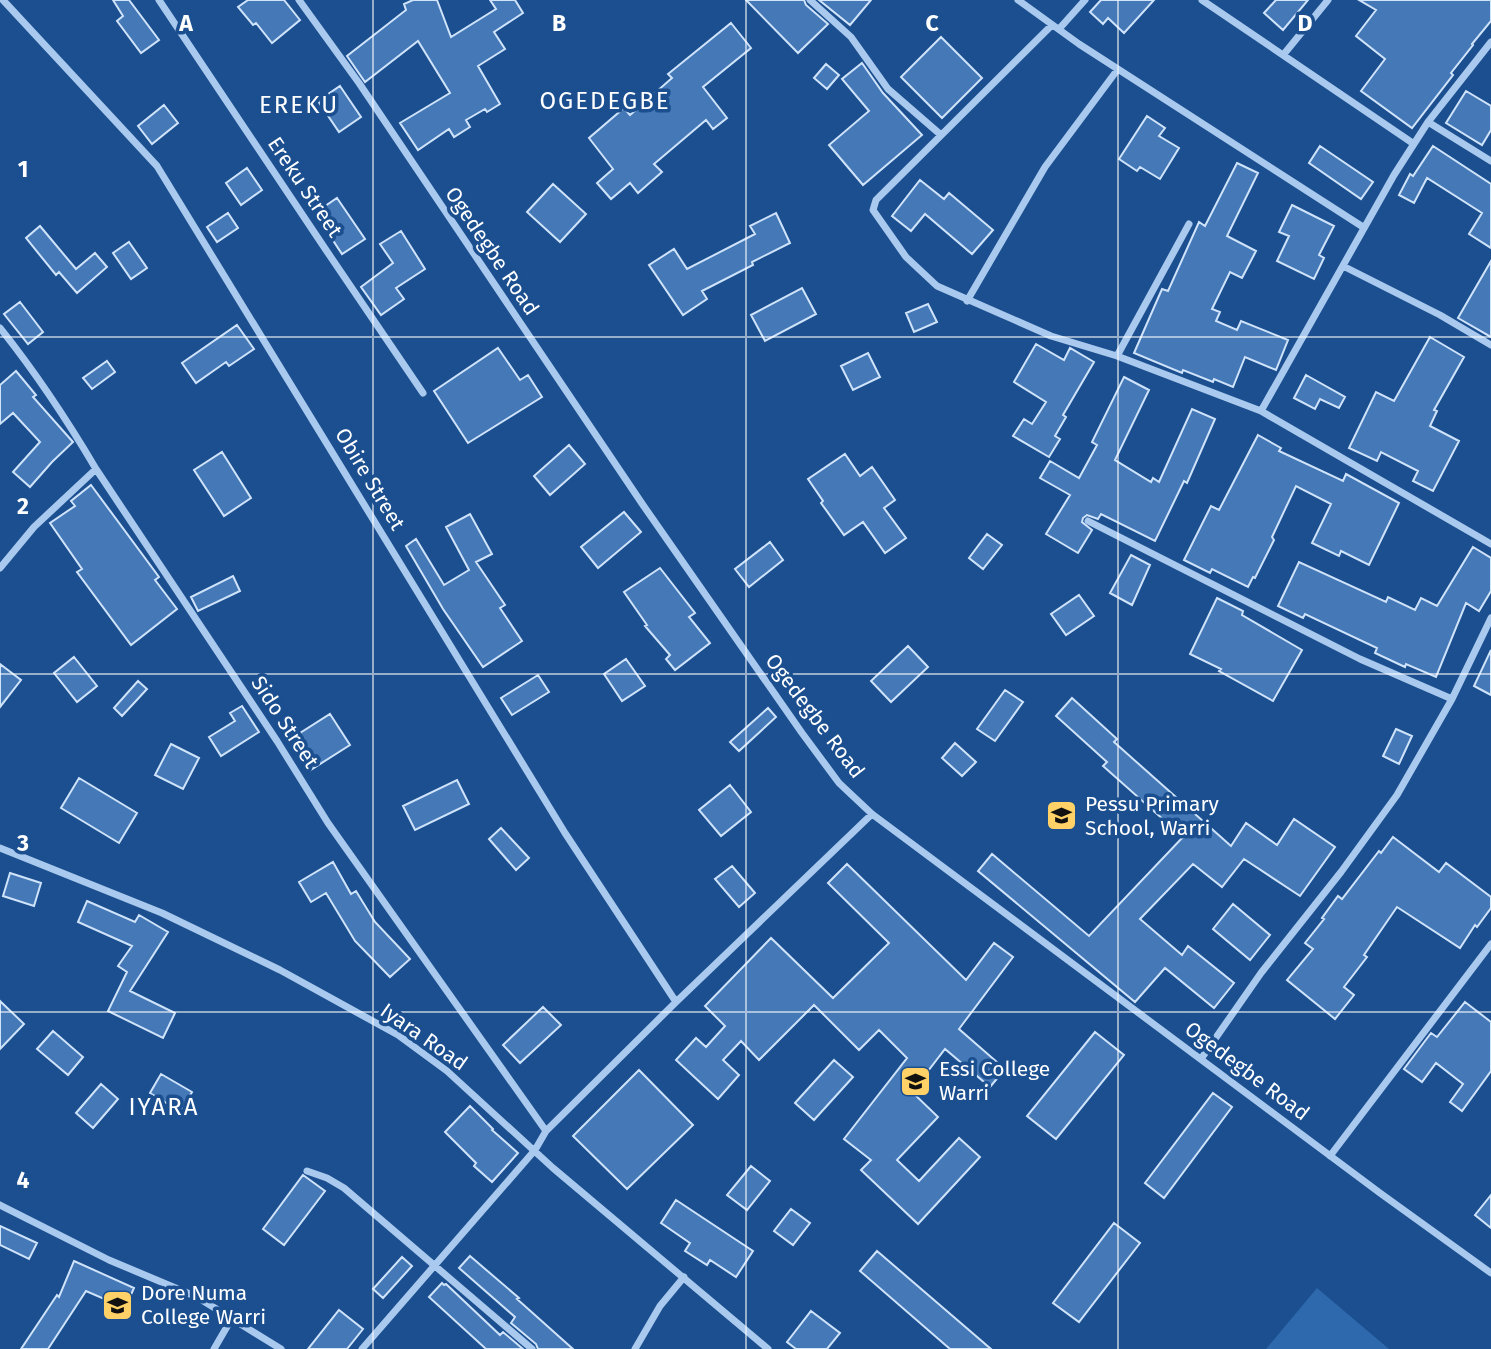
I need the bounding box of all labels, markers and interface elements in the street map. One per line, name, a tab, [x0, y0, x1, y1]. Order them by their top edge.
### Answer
text: A	[178, 9, 193, 37]
text: B	[552, 9, 566, 37]
text: C	[925, 9, 939, 37]
text: D	[1298, 9, 1313, 37]
district label: OGEDEGBE	[539, 87, 671, 115]
district label: EREKU	[259, 91, 339, 119]
street label: Ereku Street	[262, 132, 348, 242]
text: 1	[18, 155, 28, 183]
street label: Ogedegbe Road	[439, 182, 545, 320]
street label: Obire Street	[329, 423, 411, 535]
text: 2	[17, 492, 29, 520]
street label: Ogedegbe Road	[760, 649, 870, 783]
street label: Sido Street	[246, 671, 325, 773]
place label: Pessu Primary School, Warri	[1085, 791, 1220, 841]
school or university icon: Pessu Primary School, Warri	[1045, 799, 1079, 833]
text: 3	[16, 829, 29, 857]
street label: Iyara Road	[375, 998, 473, 1076]
street label: Ogedegbe Road	[1180, 1016, 1314, 1126]
place label: Essi College Warri	[939, 1056, 1050, 1106]
school or university icon: Essi College Warri	[899, 1064, 933, 1098]
district label: IYARA	[128, 1093, 200, 1121]
text: 4	[17, 1166, 30, 1194]
place label: Dore Numa College Warri	[141, 1280, 266, 1330]
school or university icon: Dore Numa College Warri	[101, 1288, 135, 1322]

